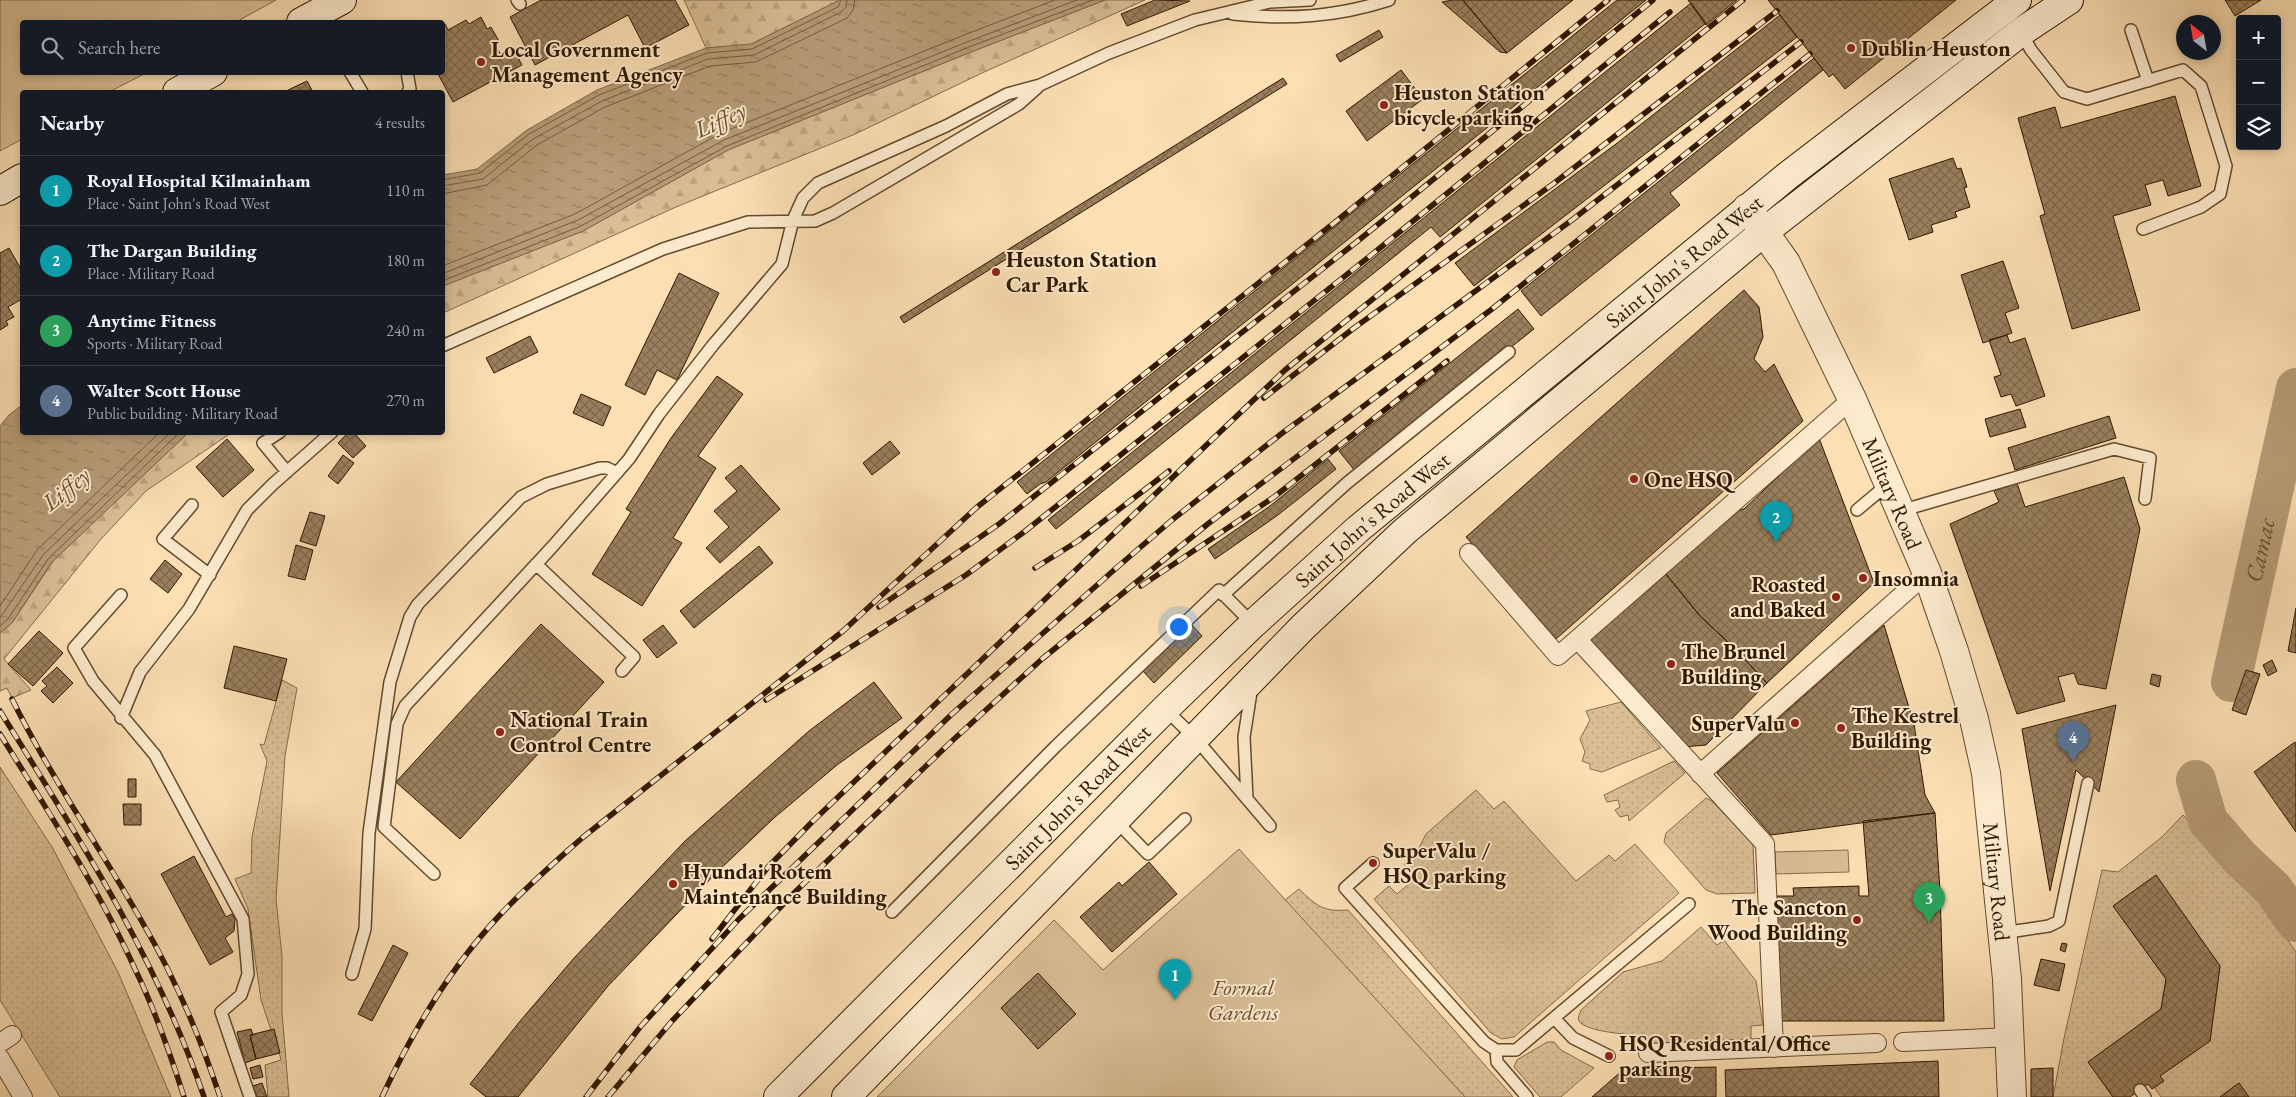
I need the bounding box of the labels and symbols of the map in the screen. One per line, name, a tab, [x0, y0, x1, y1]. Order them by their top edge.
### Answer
north arrow	[2176, 15, 2221, 60]
place label: Dublin Heuston	[1861, 34, 2011, 63]
place label: Local Government Management Agency	[491, 35, 683, 89]
marker: Dublin Heuston	[1845, 42, 1857, 54]
marker: Local Government Management Agency	[475, 56, 487, 68]
place label: Heuston Station bicycle parking	[1394, 78, 1545, 132]
water label: Liffey	[688, 94, 751, 145]
marker: Heuston Station bicycle parking	[1378, 99, 1390, 111]
street label: Saint John's Road West	[1600, 188, 1769, 335]
place label: Heuston Station Car Park	[1006, 245, 1157, 299]
marker: Heuston Station Car Park	[990, 266, 1002, 278]
street label: Military Road	[1855, 433, 1929, 554]
street label: Saint John's Road West	[1289, 445, 1456, 594]
water label: Liffey	[34, 460, 97, 518]
place label: One HSQ	[1644, 465, 1736, 494]
marker: One HSQ	[1628, 473, 1640, 485]
pin: 2	[1760, 501, 1792, 542]
water label: Camac	[2238, 515, 2282, 585]
place label: Insomnia	[1873, 564, 1959, 593]
place label: Roasted and Baked	[1730, 570, 1826, 624]
marker: Insomnia	[1857, 572, 1869, 584]
marker: Roasted and Baked	[1830, 591, 1842, 603]
your location	[1166, 614, 1192, 640]
place label: The Brunel Building	[1681, 637, 1786, 691]
marker: The Brunel Building	[1665, 658, 1677, 670]
place label: The Kestrel Building	[1851, 701, 1959, 755]
place label: National Train Control Centre	[510, 705, 651, 759]
place label: SuperValu	[1692, 709, 1785, 738]
marker: SuperValu	[1789, 717, 1801, 729]
street label: Saint John's Road West	[999, 718, 1157, 877]
pin: 4	[2057, 721, 2089, 762]
marker: The Kestrel Building	[1835, 722, 1847, 734]
marker: National Train Control Centre	[494, 726, 506, 738]
street label: Military Road	[1976, 821, 2017, 943]
place label: SuperValu / HSQ parking	[1383, 836, 1507, 890]
place label: Hyundai Rotem Maintenance Building	[683, 857, 888, 911]
marker: SuperValu / HSQ parking	[1367, 857, 1379, 869]
marker: Hyundai Rotem Maintenance Building	[667, 878, 679, 890]
pin: 3	[1913, 882, 1945, 923]
place label: The Sancton Wood Building	[1707, 893, 1848, 947]
marker: The Sancton Wood Building	[1851, 914, 1863, 926]
pin: 1	[1159, 959, 1191, 1000]
park label: Formal Gardens	[1208, 973, 1279, 1027]
place label: HSQ Residental/Office parking	[1619, 1029, 1830, 1083]
marker: HSQ Residental/Office parking	[1603, 1050, 1615, 1062]

